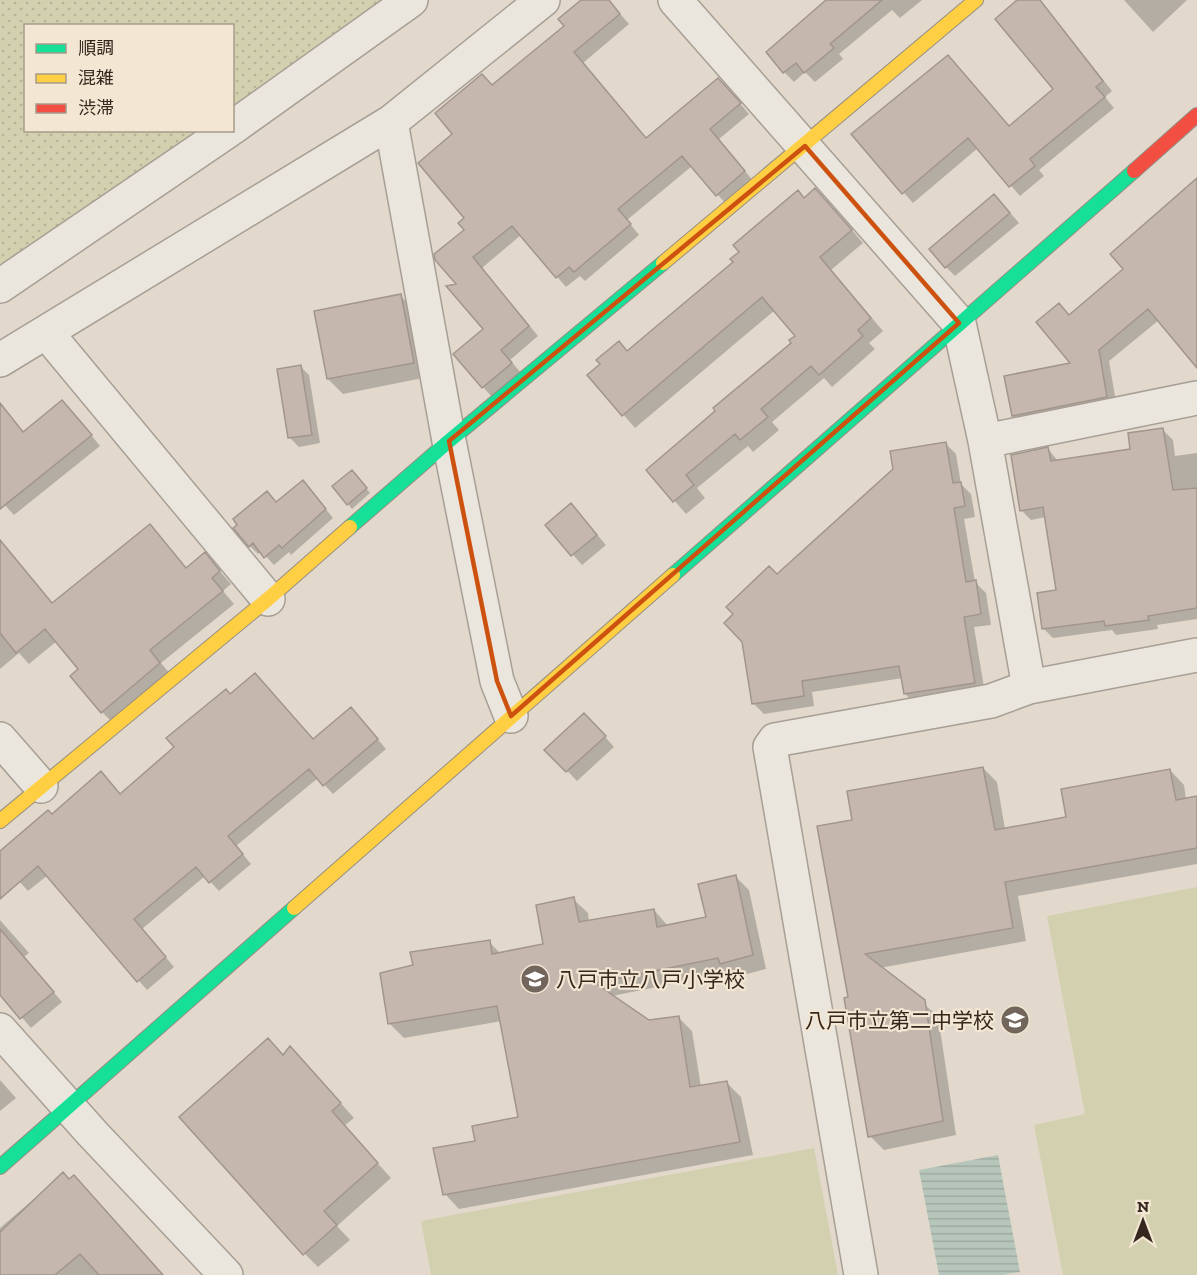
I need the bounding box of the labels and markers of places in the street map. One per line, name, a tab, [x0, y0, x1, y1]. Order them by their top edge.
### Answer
school or university icon: 八戸市立八戸小学校	[519, 963, 551, 995]
place label: 八戸市立八戸小学校	[556, 967, 745, 992]
school or university icon: 八戸市立第二中学校	[999, 1004, 1031, 1036]
place label: 八戸市立第二中学校	[805, 1008, 994, 1033]

